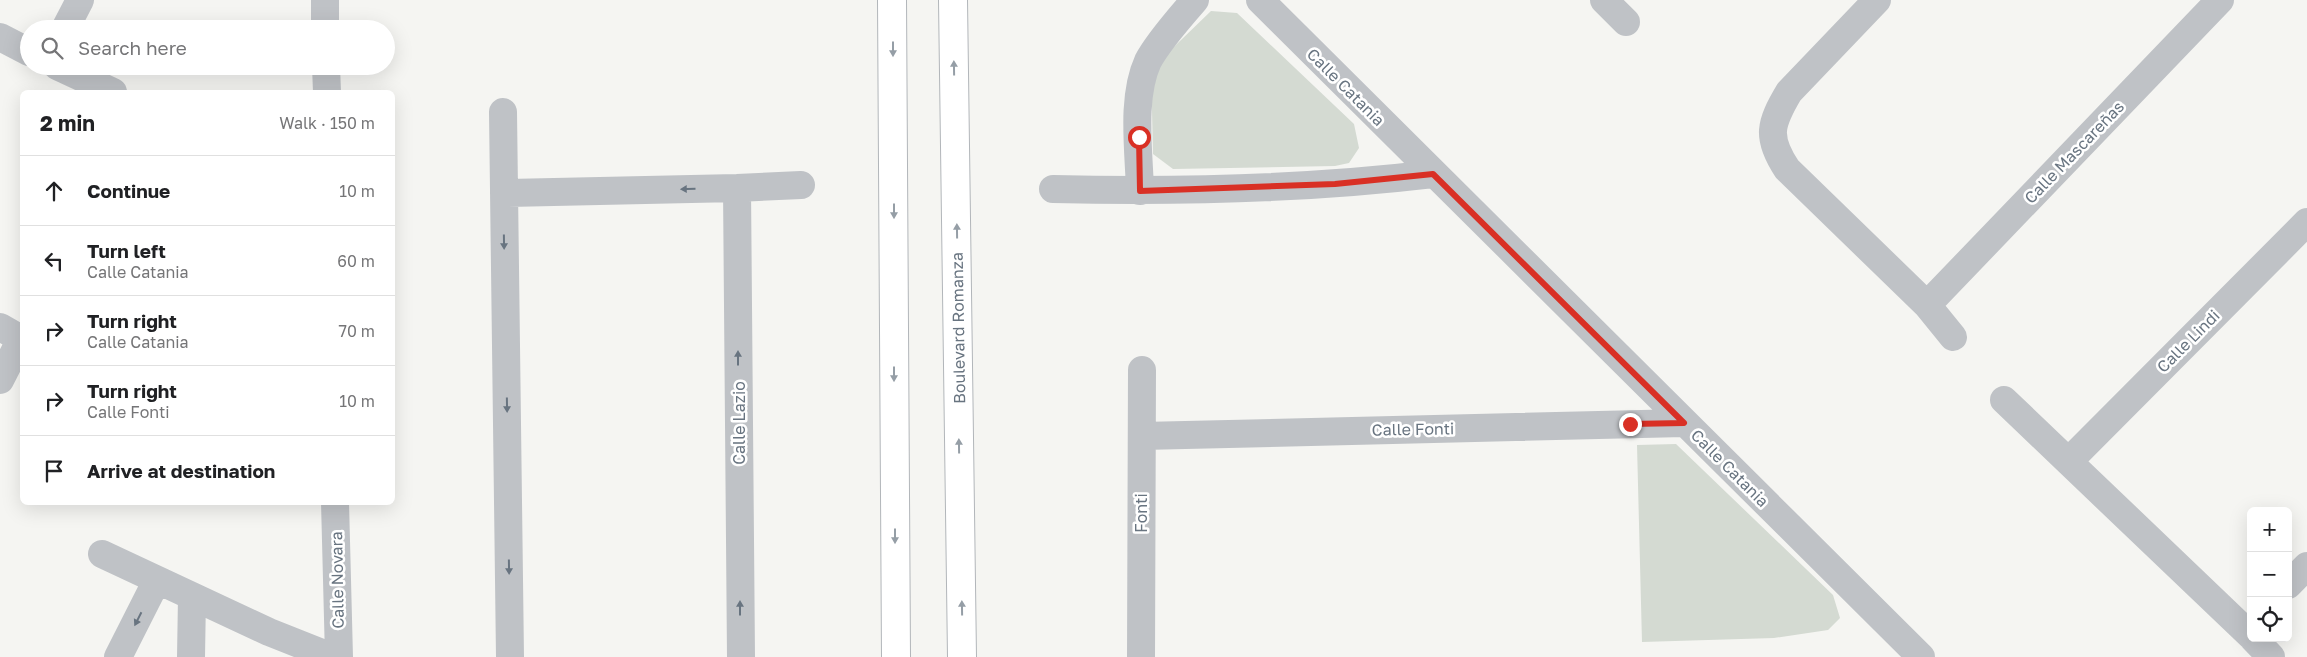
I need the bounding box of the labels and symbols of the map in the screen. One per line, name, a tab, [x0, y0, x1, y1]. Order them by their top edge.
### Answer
one-way arrow	[889, 41, 897, 57]
street label: Calle Catania	[1303, 44, 1389, 130]
one-way arrow	[950, 60, 958, 76]
street label: Calle Mascareñas	[2020, 96, 2128, 208]
route start	[1128, 126, 1151, 149]
one-way arrow	[680, 186, 696, 194]
one-way arrow	[890, 203, 898, 219]
one-way arrow	[952, 223, 960, 239]
one-way arrow	[501, 234, 509, 250]
street label: Boulevard Romanza	[947, 252, 969, 404]
street label: Calle Lindi	[2152, 305, 2224, 377]
one-way arrow	[734, 350, 742, 366]
one-way arrow	[891, 366, 899, 382]
street label: Calle Lazio	[729, 381, 749, 465]
one-way arrow	[503, 397, 511, 413]
route end	[1619, 413, 1642, 436]
street label: Calle Fonti	[1372, 418, 1454, 440]
street label: Calle Catania	[1687, 425, 1773, 511]
one-way arrow	[955, 438, 963, 454]
street label: Fonti	[1131, 493, 1151, 533]
one-way arrow	[891, 528, 899, 544]
street label: Calle Novara	[326, 531, 348, 629]
one-way arrow	[505, 559, 513, 575]
one-way arrow	[736, 600, 744, 616]
one-way arrow	[958, 600, 966, 616]
one-way arrow	[133, 612, 141, 626]

